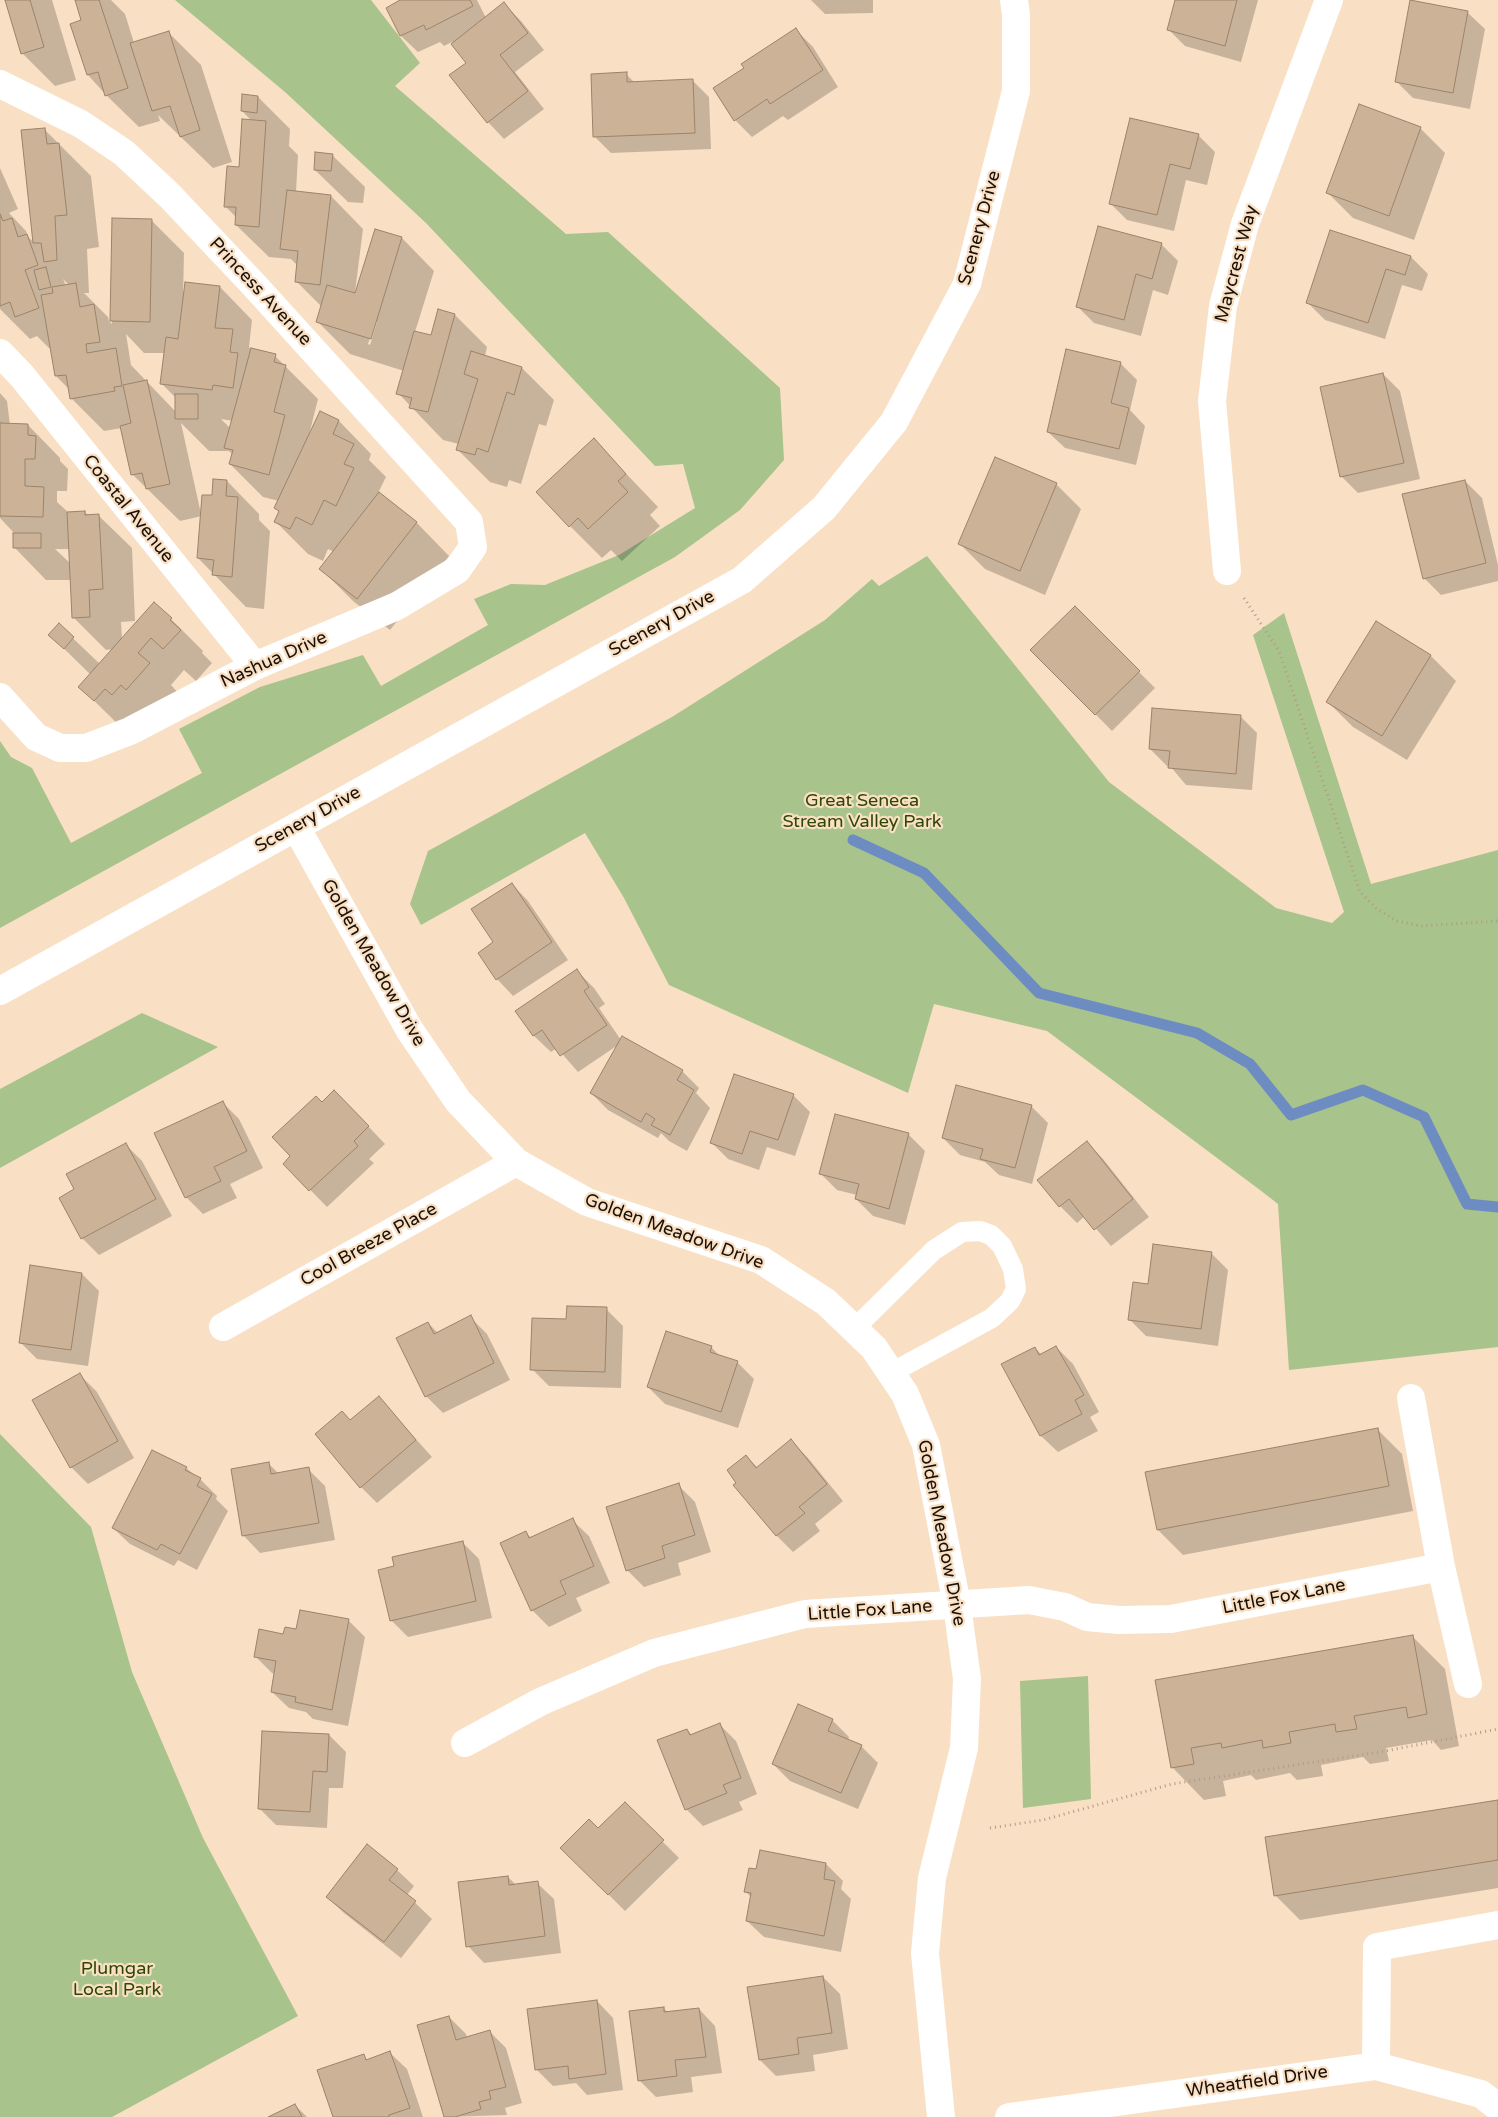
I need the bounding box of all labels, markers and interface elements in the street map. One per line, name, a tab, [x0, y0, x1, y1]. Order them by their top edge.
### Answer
street label: Scenery Drive	[954, 168, 1006, 288]
street label: Maycrest Way	[1211, 203, 1263, 325]
street label: Princess Avenue	[204, 233, 316, 351]
street label: Coastal Avenue	[78, 451, 178, 567]
street label: Scenery Drive	[605, 586, 719, 662]
street label: Nashua Drive	[217, 627, 331, 693]
street label: Scenery Drive	[251, 782, 365, 858]
park label: Great Seneca Stream Valley Park	[782, 790, 942, 832]
street label: Golden Meadow Drive	[316, 876, 430, 1050]
street label: Golden Meadow Drive	[581, 1190, 767, 1274]
street label: Cool Breeze Place	[297, 1199, 441, 1291]
street label: Golden Meadow Drive	[912, 1438, 970, 1628]
street label: Little Fox Lane	[1221, 1574, 1347, 1620]
street label: Little Fox Lane	[807, 1596, 933, 1626]
park label: Plumgar Local Park	[73, 1958, 161, 2000]
street label: Wheatfield Drive	[1185, 2061, 1329, 2103]

